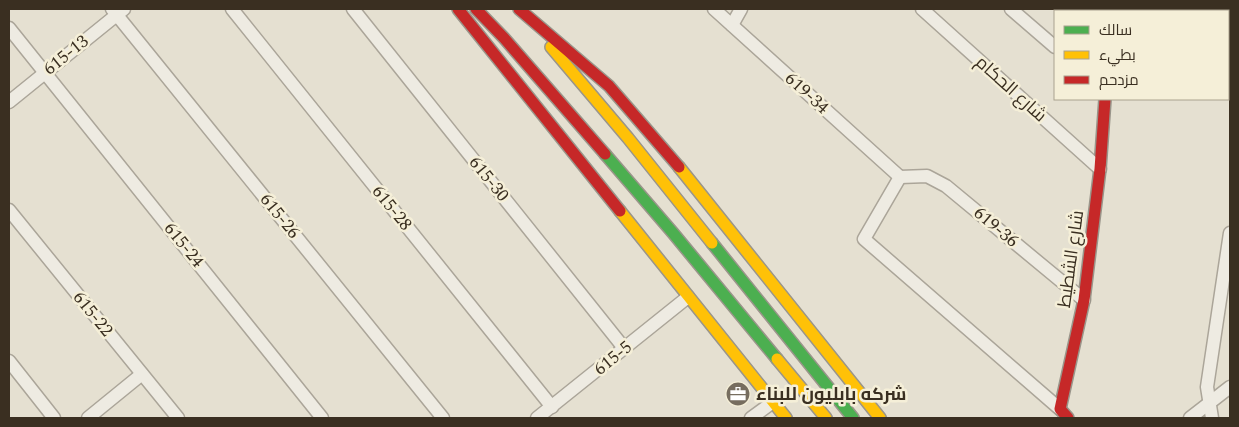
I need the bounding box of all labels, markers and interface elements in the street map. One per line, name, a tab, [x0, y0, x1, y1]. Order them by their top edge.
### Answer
legend	[1054, 10, 1229, 100]
text: سالك	[1099, 19, 1132, 42]
street label: 615-13	[37, 28, 95, 82]
text: بطيء	[1099, 44, 1136, 67]
street label: شارع الحكام	[969, 49, 1053, 129]
street label: 619-34	[779, 66, 835, 120]
text: مزدحم	[1099, 69, 1139, 92]
street label: 615-30	[462, 150, 516, 208]
street label: 615-28	[365, 179, 419, 237]
street label: 615-26	[253, 187, 307, 245]
street label: 619-36	[968, 200, 1024, 254]
street label: شارع الشطيط	[1051, 209, 1091, 309]
street label: 615-24	[157, 216, 211, 274]
street label: 615-22	[66, 285, 120, 343]
street label: 615-5	[588, 334, 638, 382]
office icon: شركه بابليون للبناء	[725, 381, 751, 407]
place label: شركه بابليون للبناء	[756, 381, 906, 408]

